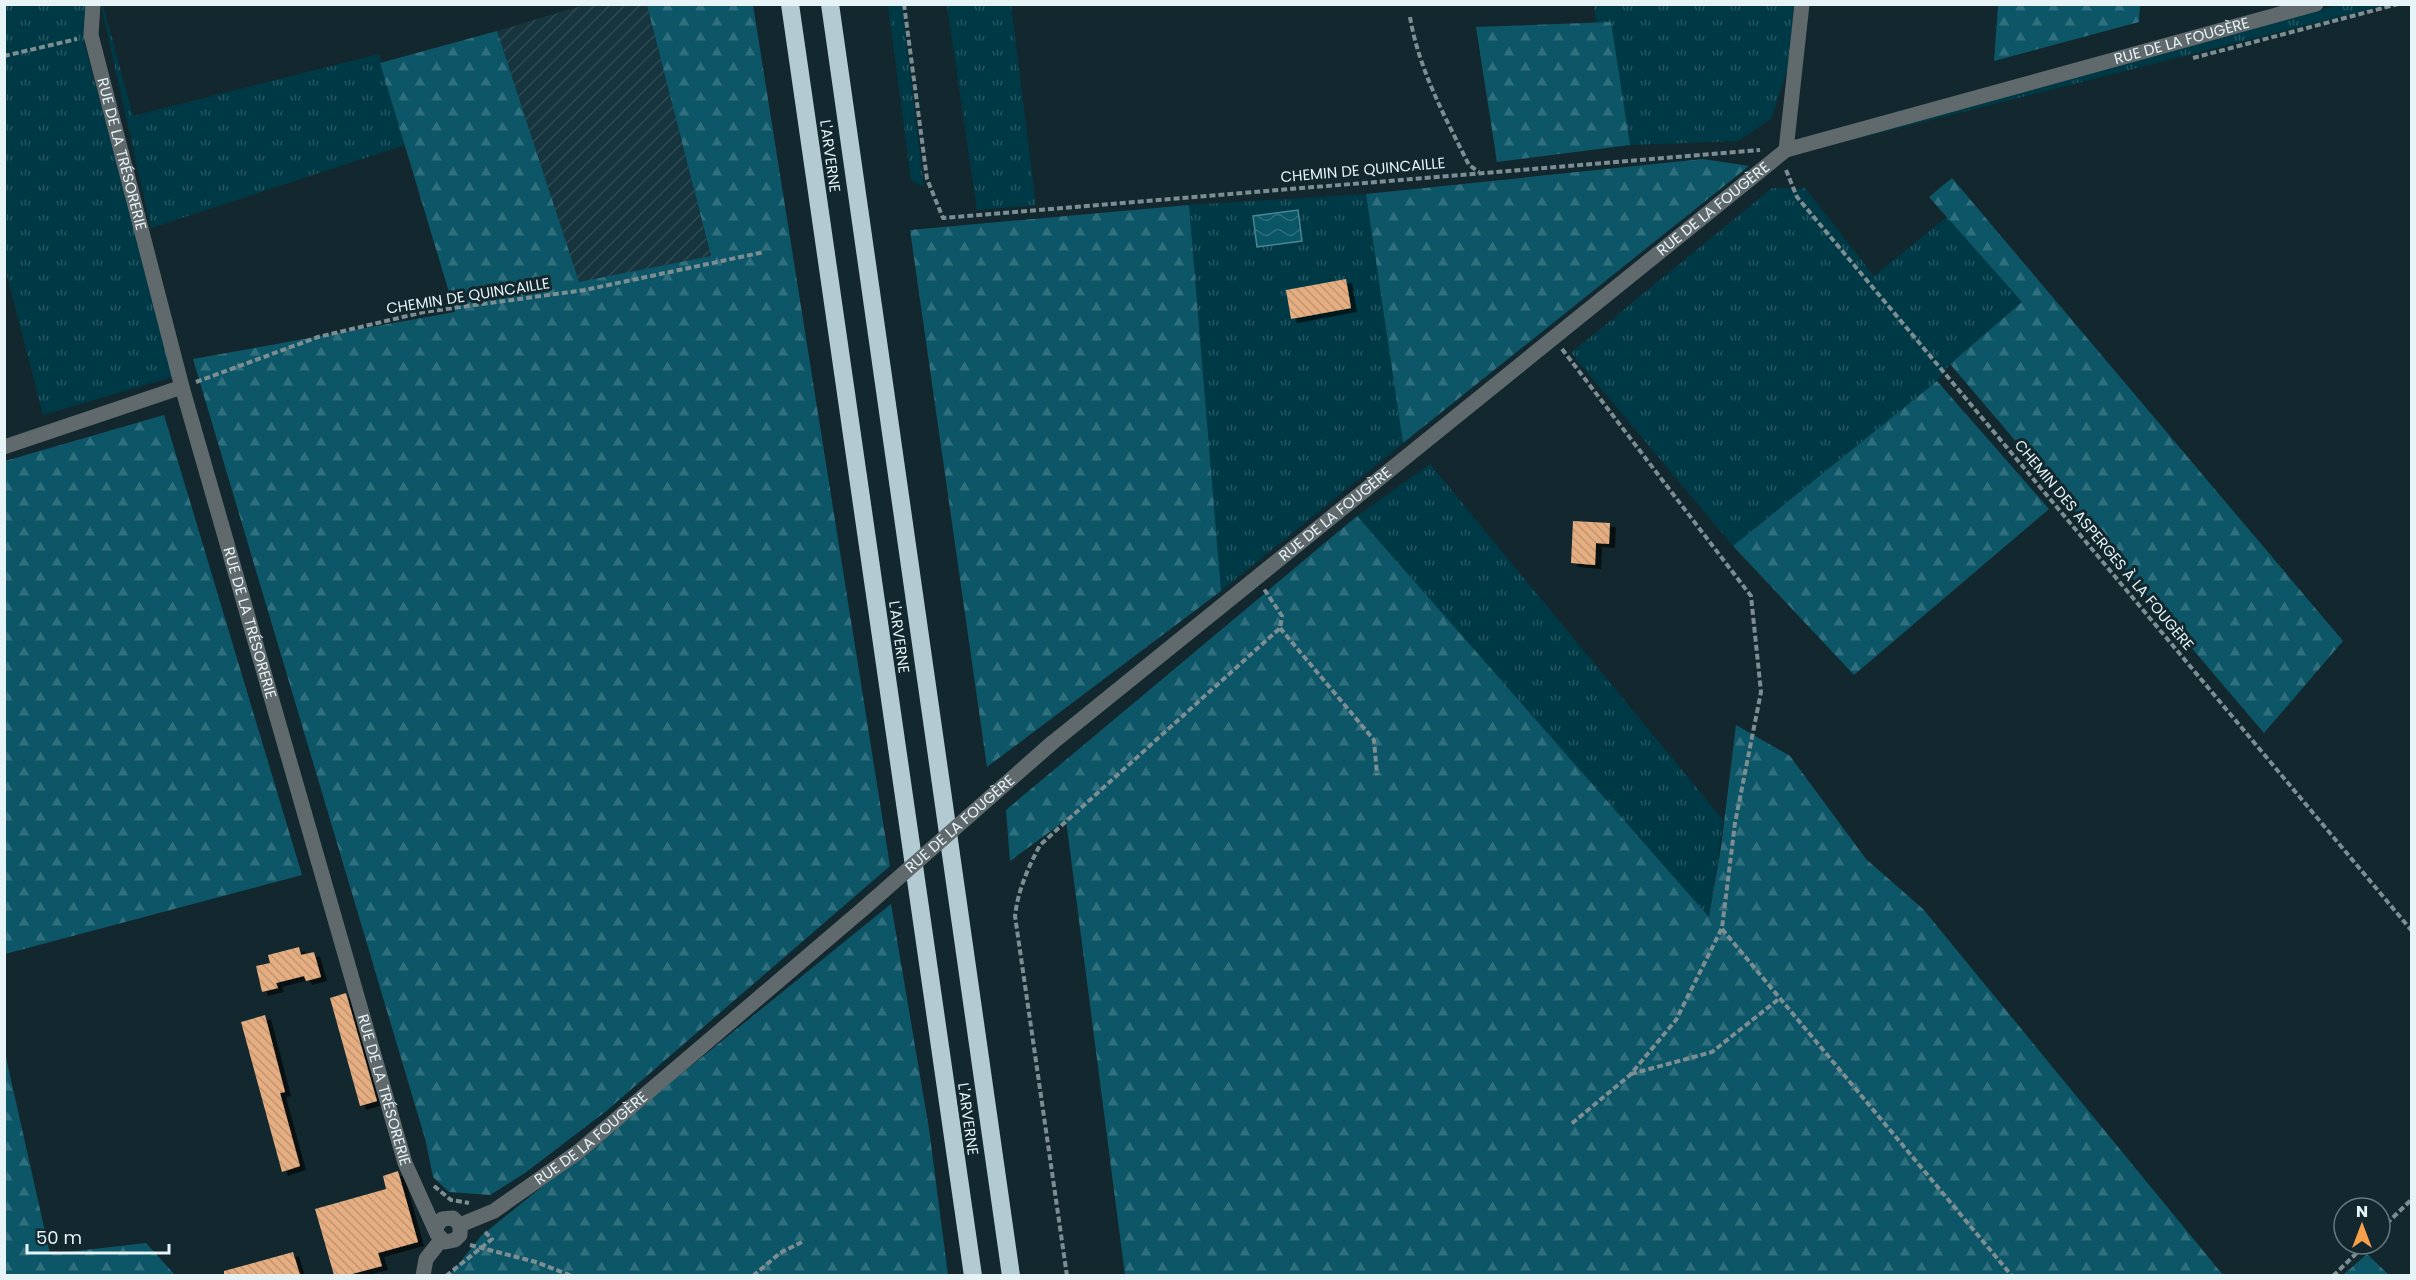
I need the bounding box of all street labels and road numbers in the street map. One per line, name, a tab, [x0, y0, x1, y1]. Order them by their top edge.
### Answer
street label: RUE DE LA FOUGÈRE	[2111, 12, 2252, 69]
street label: RUE DE LA TRÉSORERIE	[92, 75, 152, 232]
street label: L'ARVERNE	[815, 118, 846, 194]
street label: CHEMIN DE QUINCAILLE	[1280, 152, 1446, 187]
street label: RUE DE LA FOUGÈRE	[1652, 156, 1774, 260]
street label: CHEMIN DE QUINCAILLE	[385, 272, 551, 319]
street label: CHEMIN DES ASPERGES À LA FOUGÈRE	[2010, 435, 2199, 654]
street label: RUE DE LA FOUGÈRE	[1274, 462, 1396, 566]
street label: RUE DE LA TRÉSORERIE	[218, 544, 282, 701]
street label: L'ARVERNE	[884, 599, 915, 675]
street label: RUE DE LA FOUGÈRE	[900, 770, 1019, 877]
street label: RUE DE LA TRÉSORERIE	[353, 1011, 416, 1168]
street label: L'ARVERNE	[953, 1081, 984, 1157]
street label: RUE DE LA FOUGÈRE	[530, 1086, 652, 1190]

